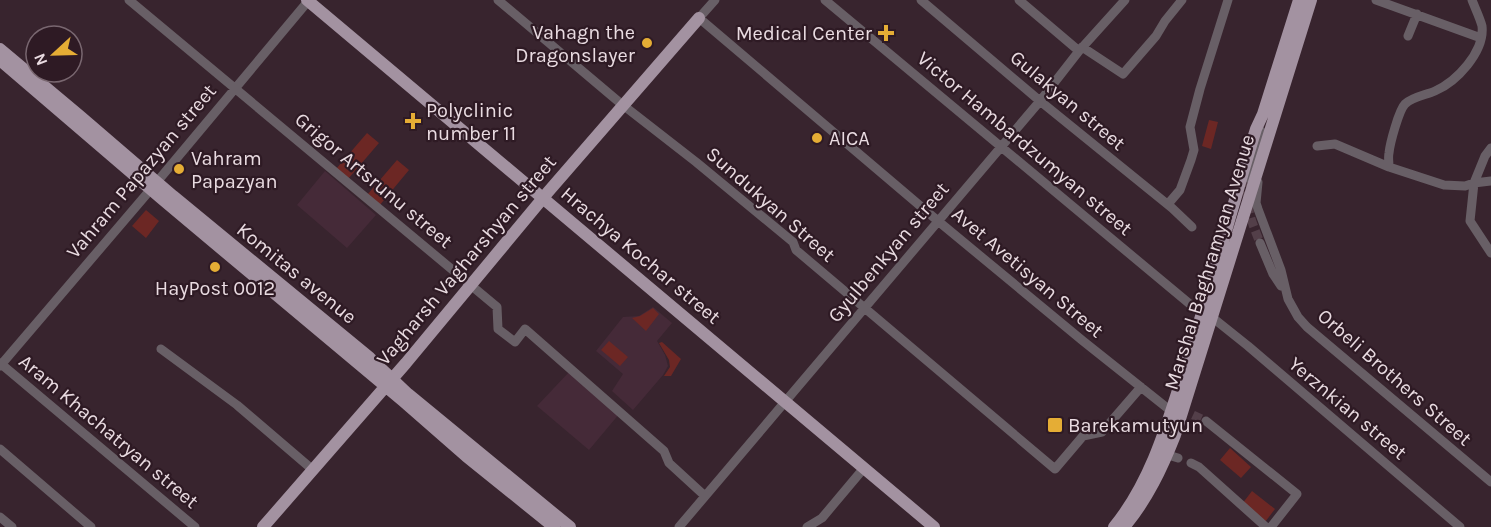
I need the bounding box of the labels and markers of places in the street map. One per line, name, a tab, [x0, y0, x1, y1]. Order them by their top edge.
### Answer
place label: Vahagn the Dragonslayer	[515, 21, 636, 67]
place label: Medical Center	[736, 22, 873, 45]
marker: Medical Center	[877, 24, 895, 42]
marker: Vahagn the Dragonslayer	[640, 36, 654, 50]
place label: Polyclinic number 11	[426, 99, 516, 145]
marker: Polyclinic number 11	[404, 112, 422, 130]
place label: AICA	[829, 127, 870, 150]
marker: AICA	[810, 131, 824, 145]
place label: Vahram Papazyan	[191, 147, 278, 193]
marker: Vahram Papazyan	[172, 162, 186, 176]
marker: HayPost 0012	[208, 260, 222, 274]
place label: HayPost 0012	[155, 277, 275, 300]
place label: Barekamutyun	[1068, 414, 1203, 437]
marker: Barekamutyun	[1046, 416, 1064, 434]

